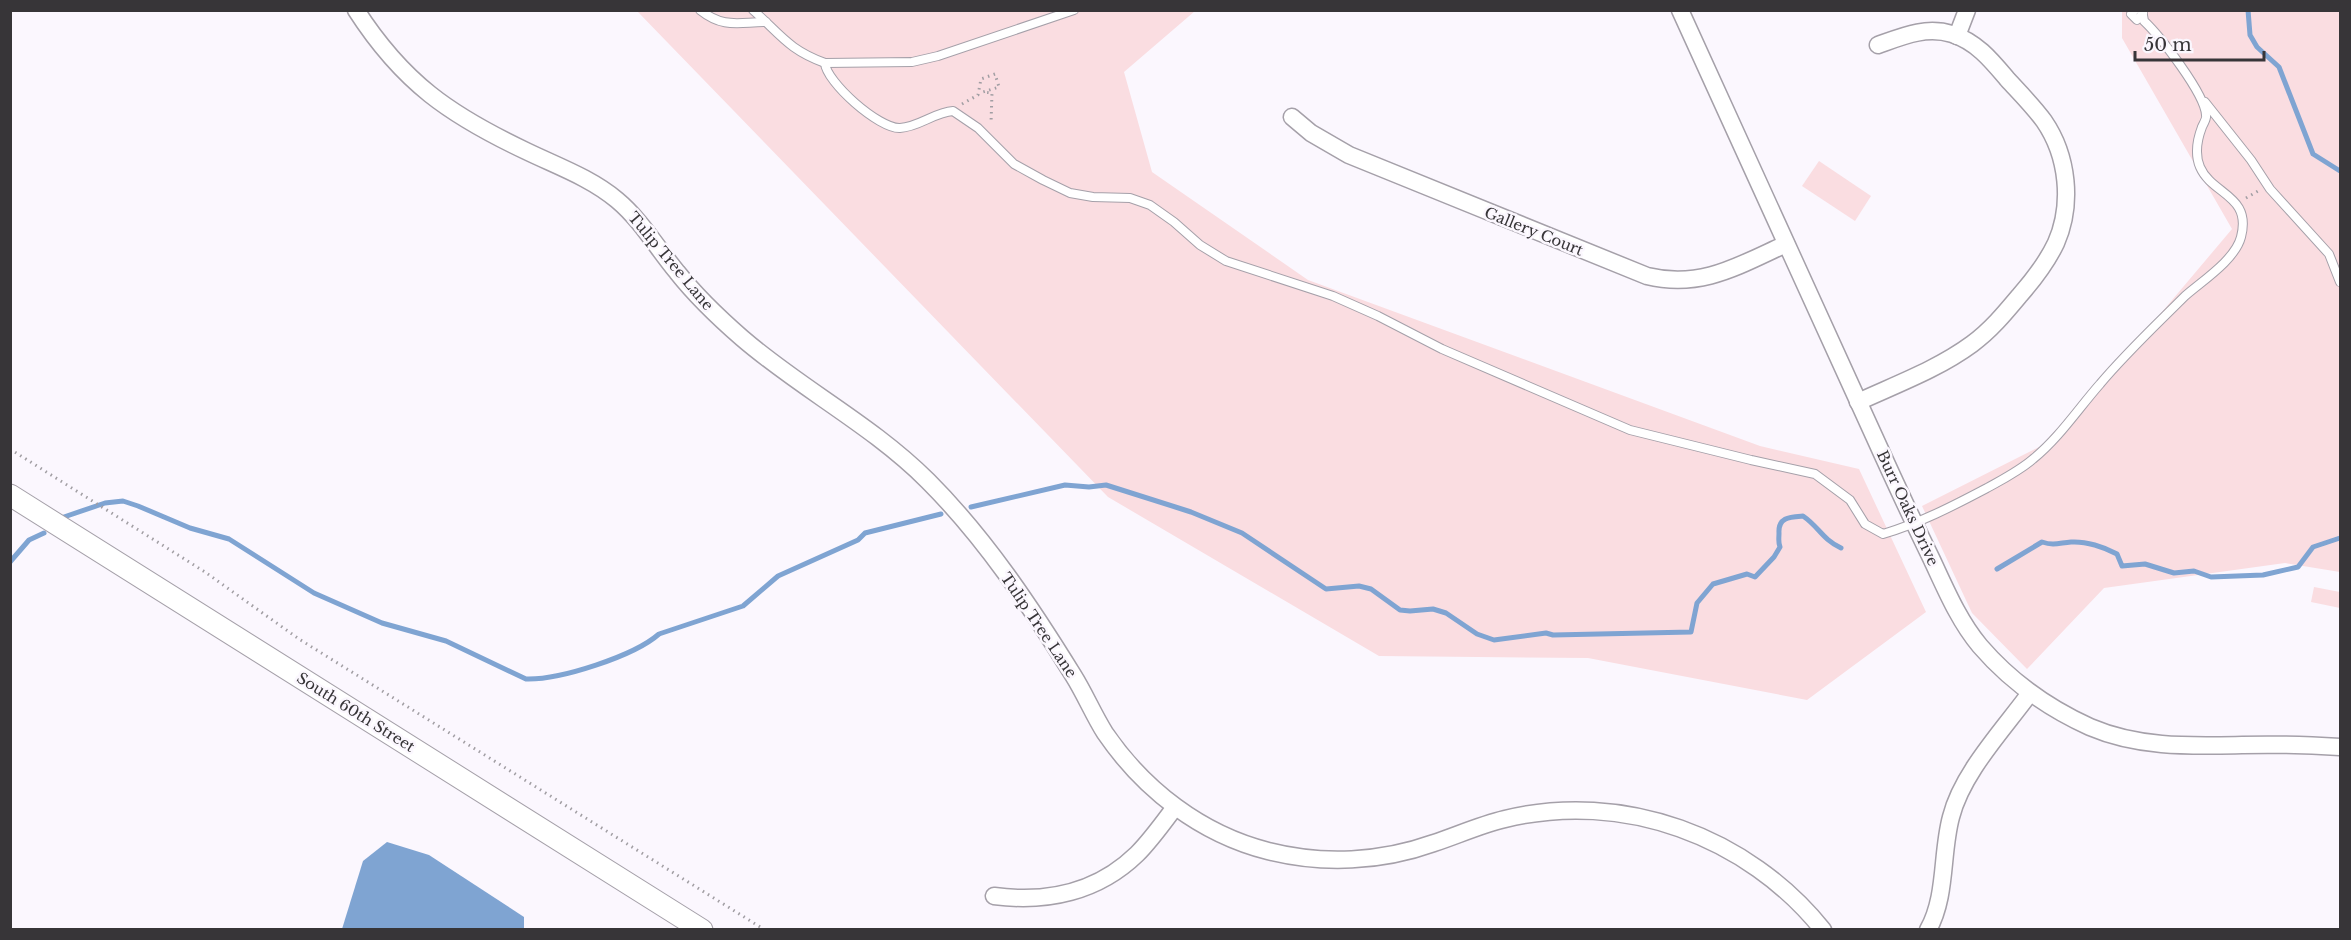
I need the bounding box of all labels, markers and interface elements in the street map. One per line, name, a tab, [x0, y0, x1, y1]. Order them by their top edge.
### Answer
scale bar	[2135, 24, 2264, 62]
text: 50 m	[2144, 34, 2192, 56]
street label: Gallery Court	[1482, 203, 1587, 260]
street label: Tulip Tree Lane	[624, 208, 718, 314]
street label: Burr Oaks Drive	[1873, 447, 1943, 569]
street label: Tulip Tree Lane	[997, 569, 1081, 681]
street label: South 60th Street	[293, 668, 419, 756]

